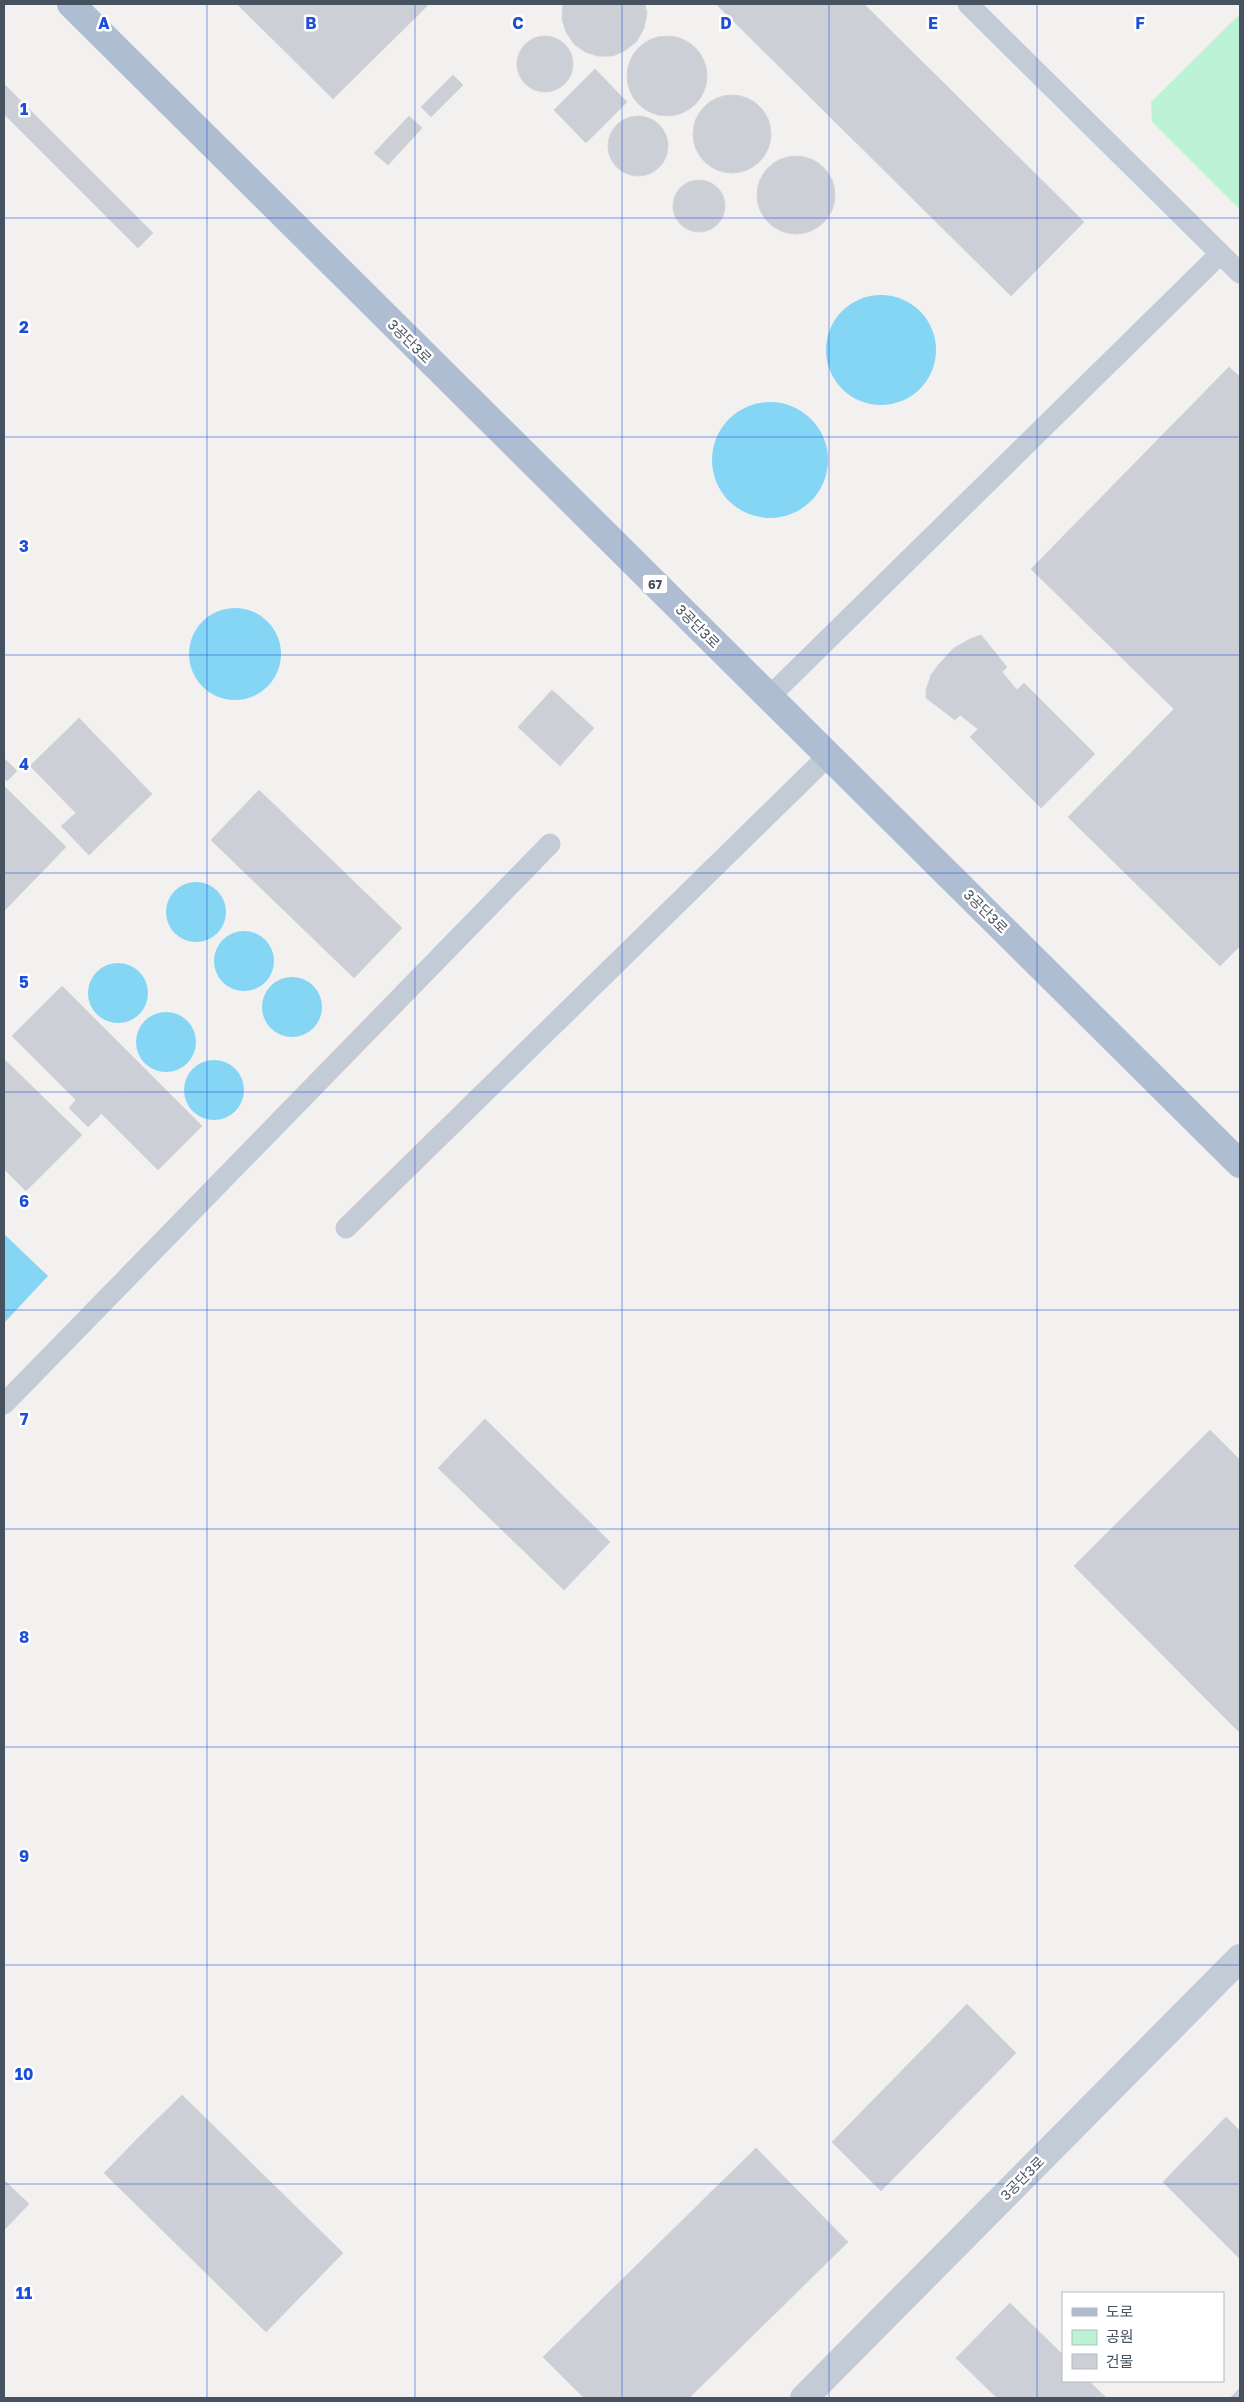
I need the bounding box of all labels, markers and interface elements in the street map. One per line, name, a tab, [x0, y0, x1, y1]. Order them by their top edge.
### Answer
text: A	[98, 13, 110, 33]
text: B	[305, 13, 317, 33]
text: C	[512, 13, 524, 33]
text: D	[720, 13, 732, 33]
text: E	[928, 13, 938, 33]
text: F	[1135, 13, 1145, 33]
text: 1	[20, 99, 28, 119]
street label: 3공단3로	[385, 316, 436, 367]
text: 2	[19, 317, 29, 337]
text: 3	[19, 536, 29, 556]
road number: 67	[642, 574, 668, 594]
street label: 3공단3로	[673, 601, 724, 652]
text: 4	[19, 754, 29, 774]
street label: 3공단3로	[961, 886, 1012, 937]
text: 5	[19, 972, 29, 992]
text: 6	[19, 1191, 29, 1211]
text: 7	[20, 1409, 29, 1429]
text: 8	[19, 1627, 29, 1647]
text: 9	[19, 1846, 29, 1866]
text: 10	[15, 2064, 33, 2084]
street label: 3공단3로	[997, 2152, 1048, 2203]
text: 11	[16, 2283, 32, 2303]
legend	[1062, 2292, 1224, 2382]
text: 도로	[1106, 2302, 1134, 2320]
text: 공원	[1106, 2327, 1134, 2345]
text: 건물	[1106, 2352, 1134, 2370]

